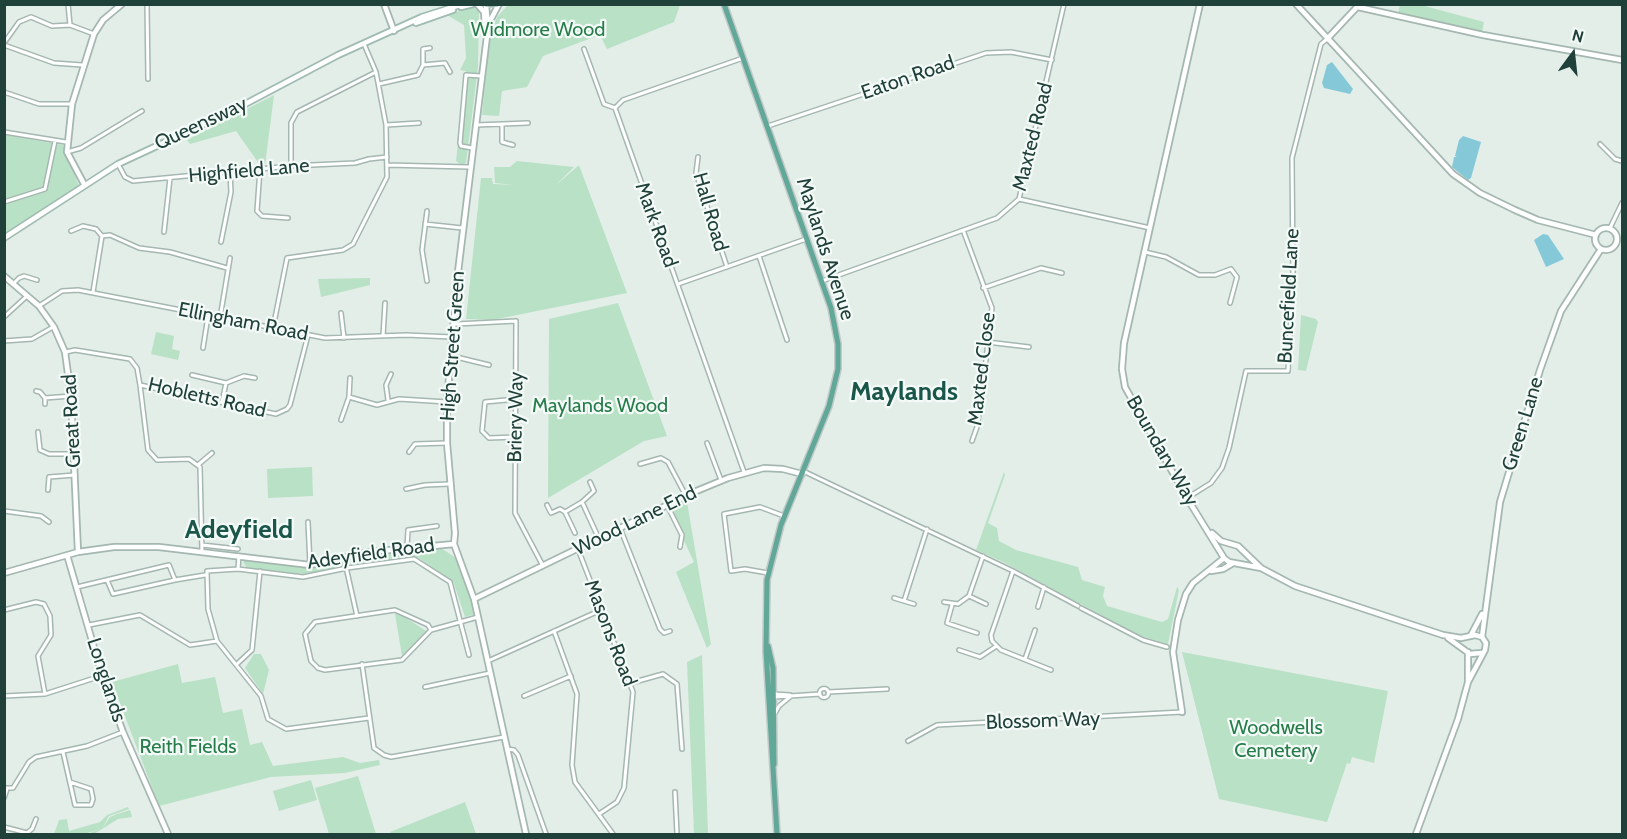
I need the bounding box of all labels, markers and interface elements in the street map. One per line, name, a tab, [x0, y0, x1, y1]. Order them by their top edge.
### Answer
park label: Widmore Wood	[471, 18, 605, 42]
north arrow	[1543, 24, 1603, 84]
text: N	[1570, 25, 1586, 47]
street label: Eaton Road	[858, 51, 958, 105]
street label: Maxted Road	[1008, 80, 1058, 194]
street label: Queensway	[151, 92, 251, 156]
street label: Highfield Lane	[188, 154, 310, 188]
street label: Hall Road	[687, 170, 733, 254]
street label: Maylands Avenue	[791, 175, 859, 323]
street label: Mark Road	[630, 179, 682, 271]
street label: Buncefield Lane	[1273, 228, 1305, 364]
street label: High Street Green	[436, 270, 470, 422]
street label: Ellingham Road	[176, 298, 310, 346]
street label: Maxted Close	[963, 311, 1001, 427]
street label: Briery Way	[503, 371, 529, 463]
street label: Hobletts Road	[146, 373, 268, 423]
street label: Great Road	[58, 374, 86, 468]
street label: Green Lane	[1497, 374, 1549, 474]
district label: Maylands	[850, 376, 958, 408]
street label: Boundary Way	[1121, 391, 1203, 511]
park label: Maylands Wood	[532, 394, 668, 418]
street label: Wood Lane End	[569, 481, 701, 561]
district label: Adeyfield	[185, 514, 293, 546]
street label: Adeyfield Road	[306, 533, 436, 575]
street label: Masons Road	[579, 576, 641, 690]
street label: Longlands	[81, 635, 131, 725]
street label: Blossom Way	[985, 707, 1101, 735]
park label: Woodwells Cemetery	[1229, 716, 1323, 763]
park label: Reith Fields	[139, 735, 237, 759]

